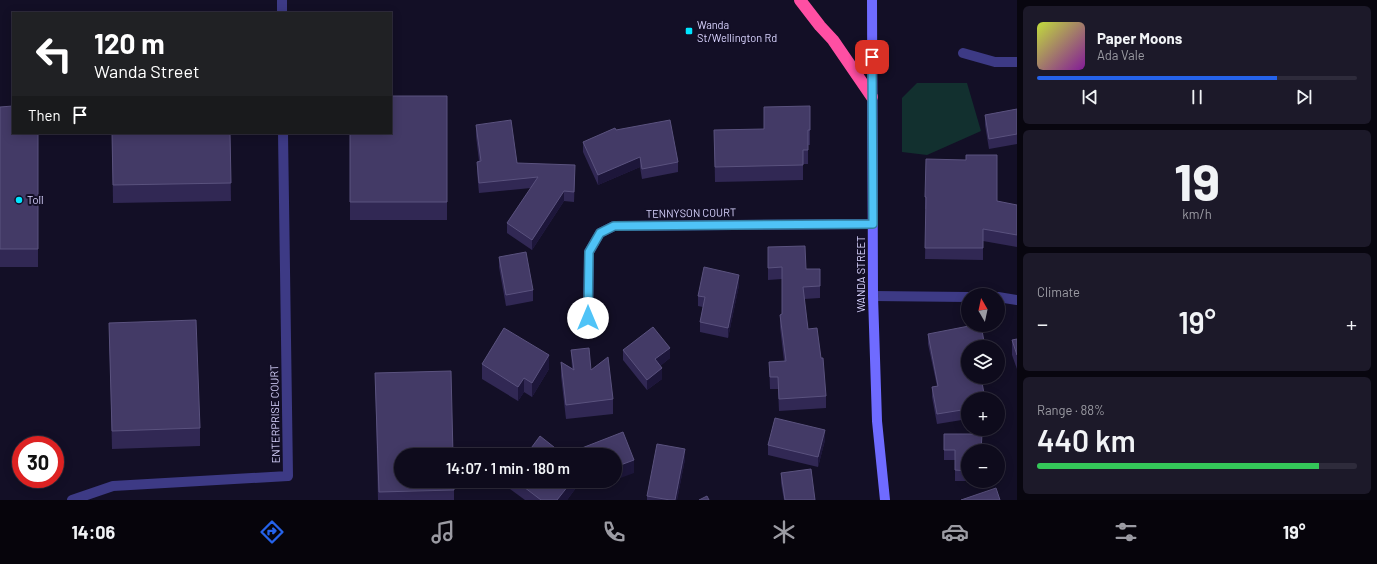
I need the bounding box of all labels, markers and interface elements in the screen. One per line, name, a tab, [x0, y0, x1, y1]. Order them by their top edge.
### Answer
place label: Wanda St/Wellington Rd	[697, 18, 777, 44]
text: 120 m	[94, 26, 165, 60]
marker: Wanda St/Wellington Rd	[684, 26, 694, 36]
icon: left	[28, 28, 80, 80]
text: Paper Moons	[1097, 29, 1182, 47]
pin	[855, 40, 889, 74]
icon: arrive	[861, 46, 883, 68]
text: Ada Vale	[1097, 47, 1145, 63]
text: Wanda Street	[94, 60, 199, 82]
icon: previous	[1079, 86, 1101, 108]
icon: pause	[1186, 86, 1208, 108]
icon: next	[1293, 86, 1315, 108]
icon: arrive	[69, 104, 91, 126]
text: Then	[28, 106, 61, 124]
text: 19	[1174, 149, 1220, 211]
place label: Toll	[27, 193, 44, 206]
marker: Toll	[14, 195, 24, 205]
street label: TENNYSON COURT	[646, 205, 736, 220]
text: km/h	[1182, 206, 1212, 222]
street label: WANDA STREET	[854, 236, 867, 312]
text: Climate	[1037, 284, 1080, 300]
north arrow	[961, 288, 1005, 332]
map controls	[961, 288, 1005, 488]
position arrow	[567, 297, 609, 339]
text: 19°	[1178, 304, 1216, 340]
text: −	[1037, 310, 1048, 336]
text: +	[1346, 310, 1357, 336]
button: layers	[961, 340, 1005, 384]
street label: ENTERPRISE COURT	[267, 365, 282, 463]
button: +	[961, 392, 1005, 436]
text: Range · 88%	[1037, 402, 1105, 418]
text: 440 km	[1037, 422, 1136, 458]
speed limit sign: 30	[12, 436, 64, 488]
button: −	[961, 444, 1005, 488]
text: 14:07 · 1 min · 180 m	[446, 459, 570, 477]
icon: directions	[258, 518, 286, 546]
icon: music	[429, 518, 457, 546]
icon: phone	[600, 518, 628, 546]
icon: climate	[770, 518, 798, 546]
icon: car	[941, 518, 969, 546]
icon: filters	[1112, 518, 1140, 546]
text: 14:06	[71, 521, 115, 543]
text: 19°	[1283, 521, 1306, 543]

